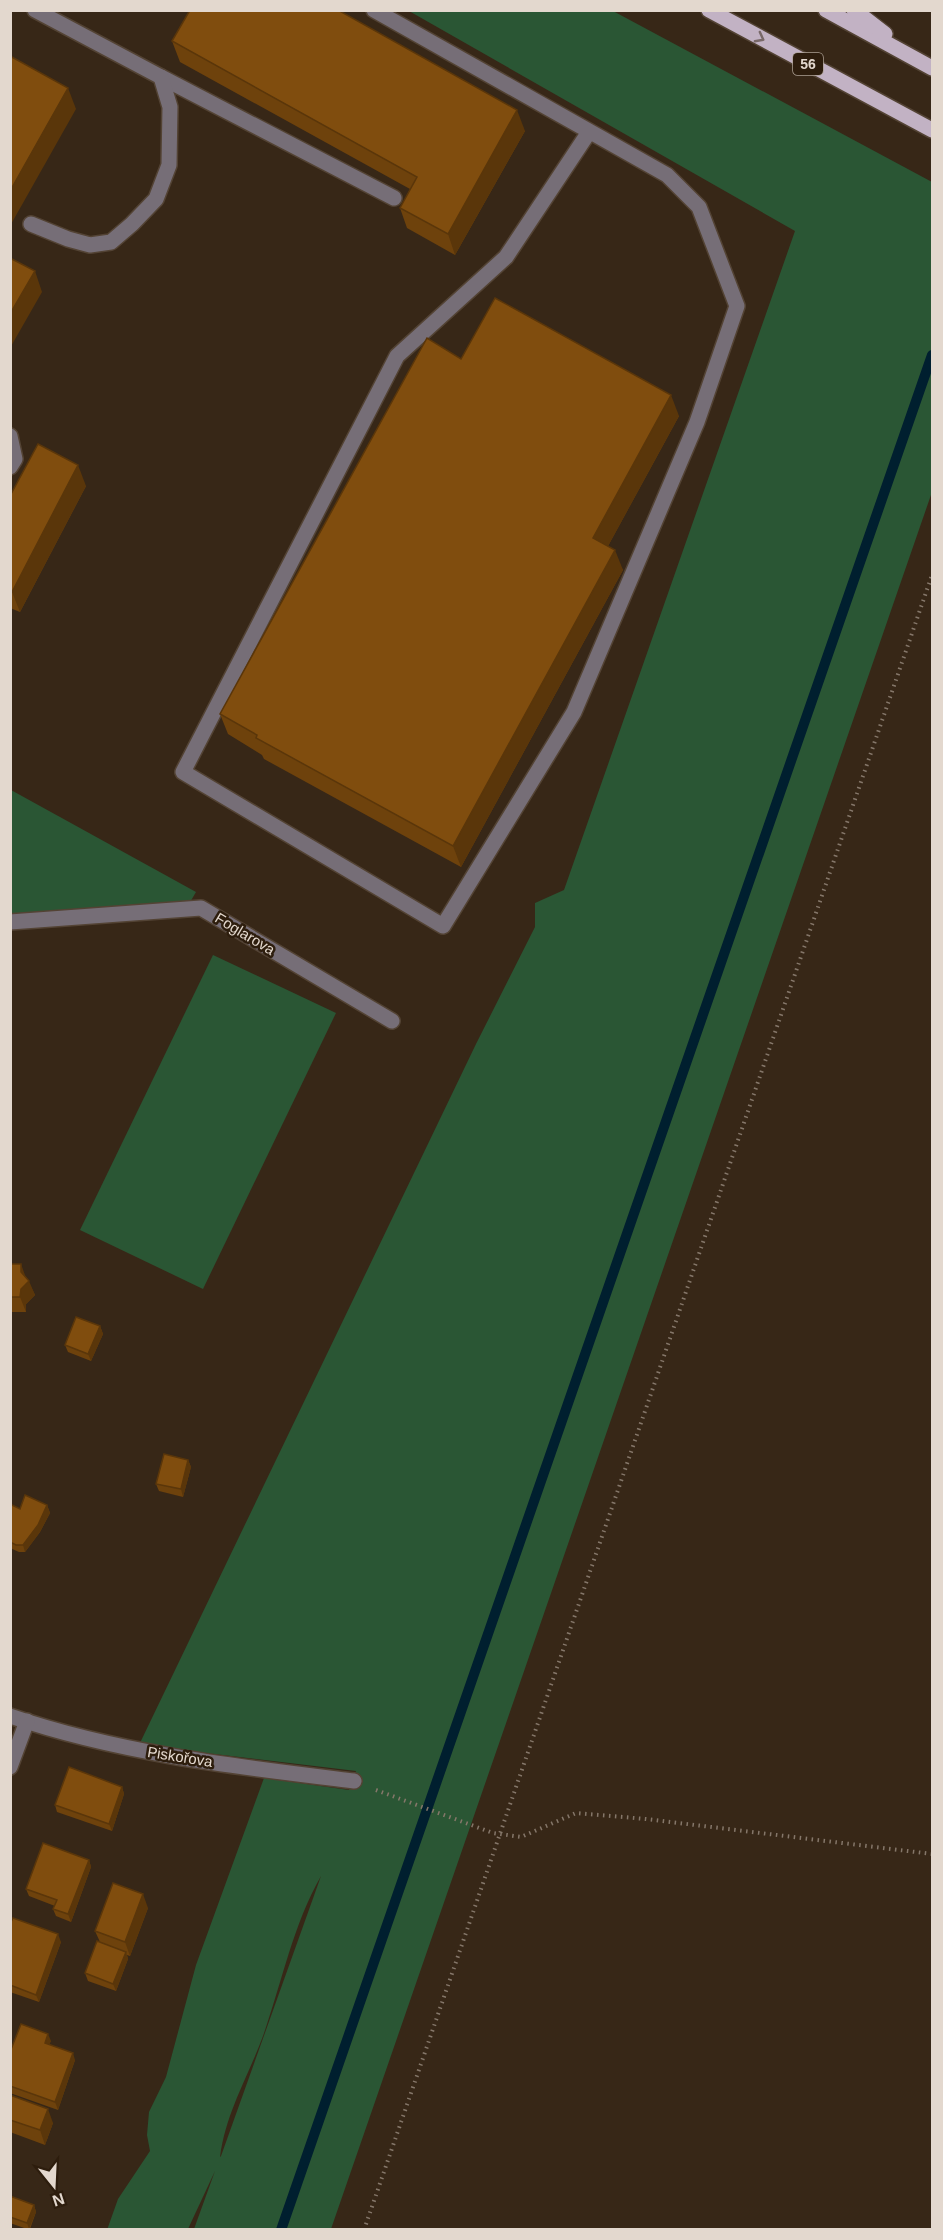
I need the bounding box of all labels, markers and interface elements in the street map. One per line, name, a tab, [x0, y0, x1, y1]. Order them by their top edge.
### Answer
one-way arrow	[754, 31, 765, 42]
road number: 56	[793, 53, 823, 75]
street label: Foglarova	[212, 909, 279, 958]
street label: Piskořova	[146, 1743, 215, 1770]
north arrow	[24, 2156, 84, 2216]
text: N	[50, 2190, 67, 2210]

